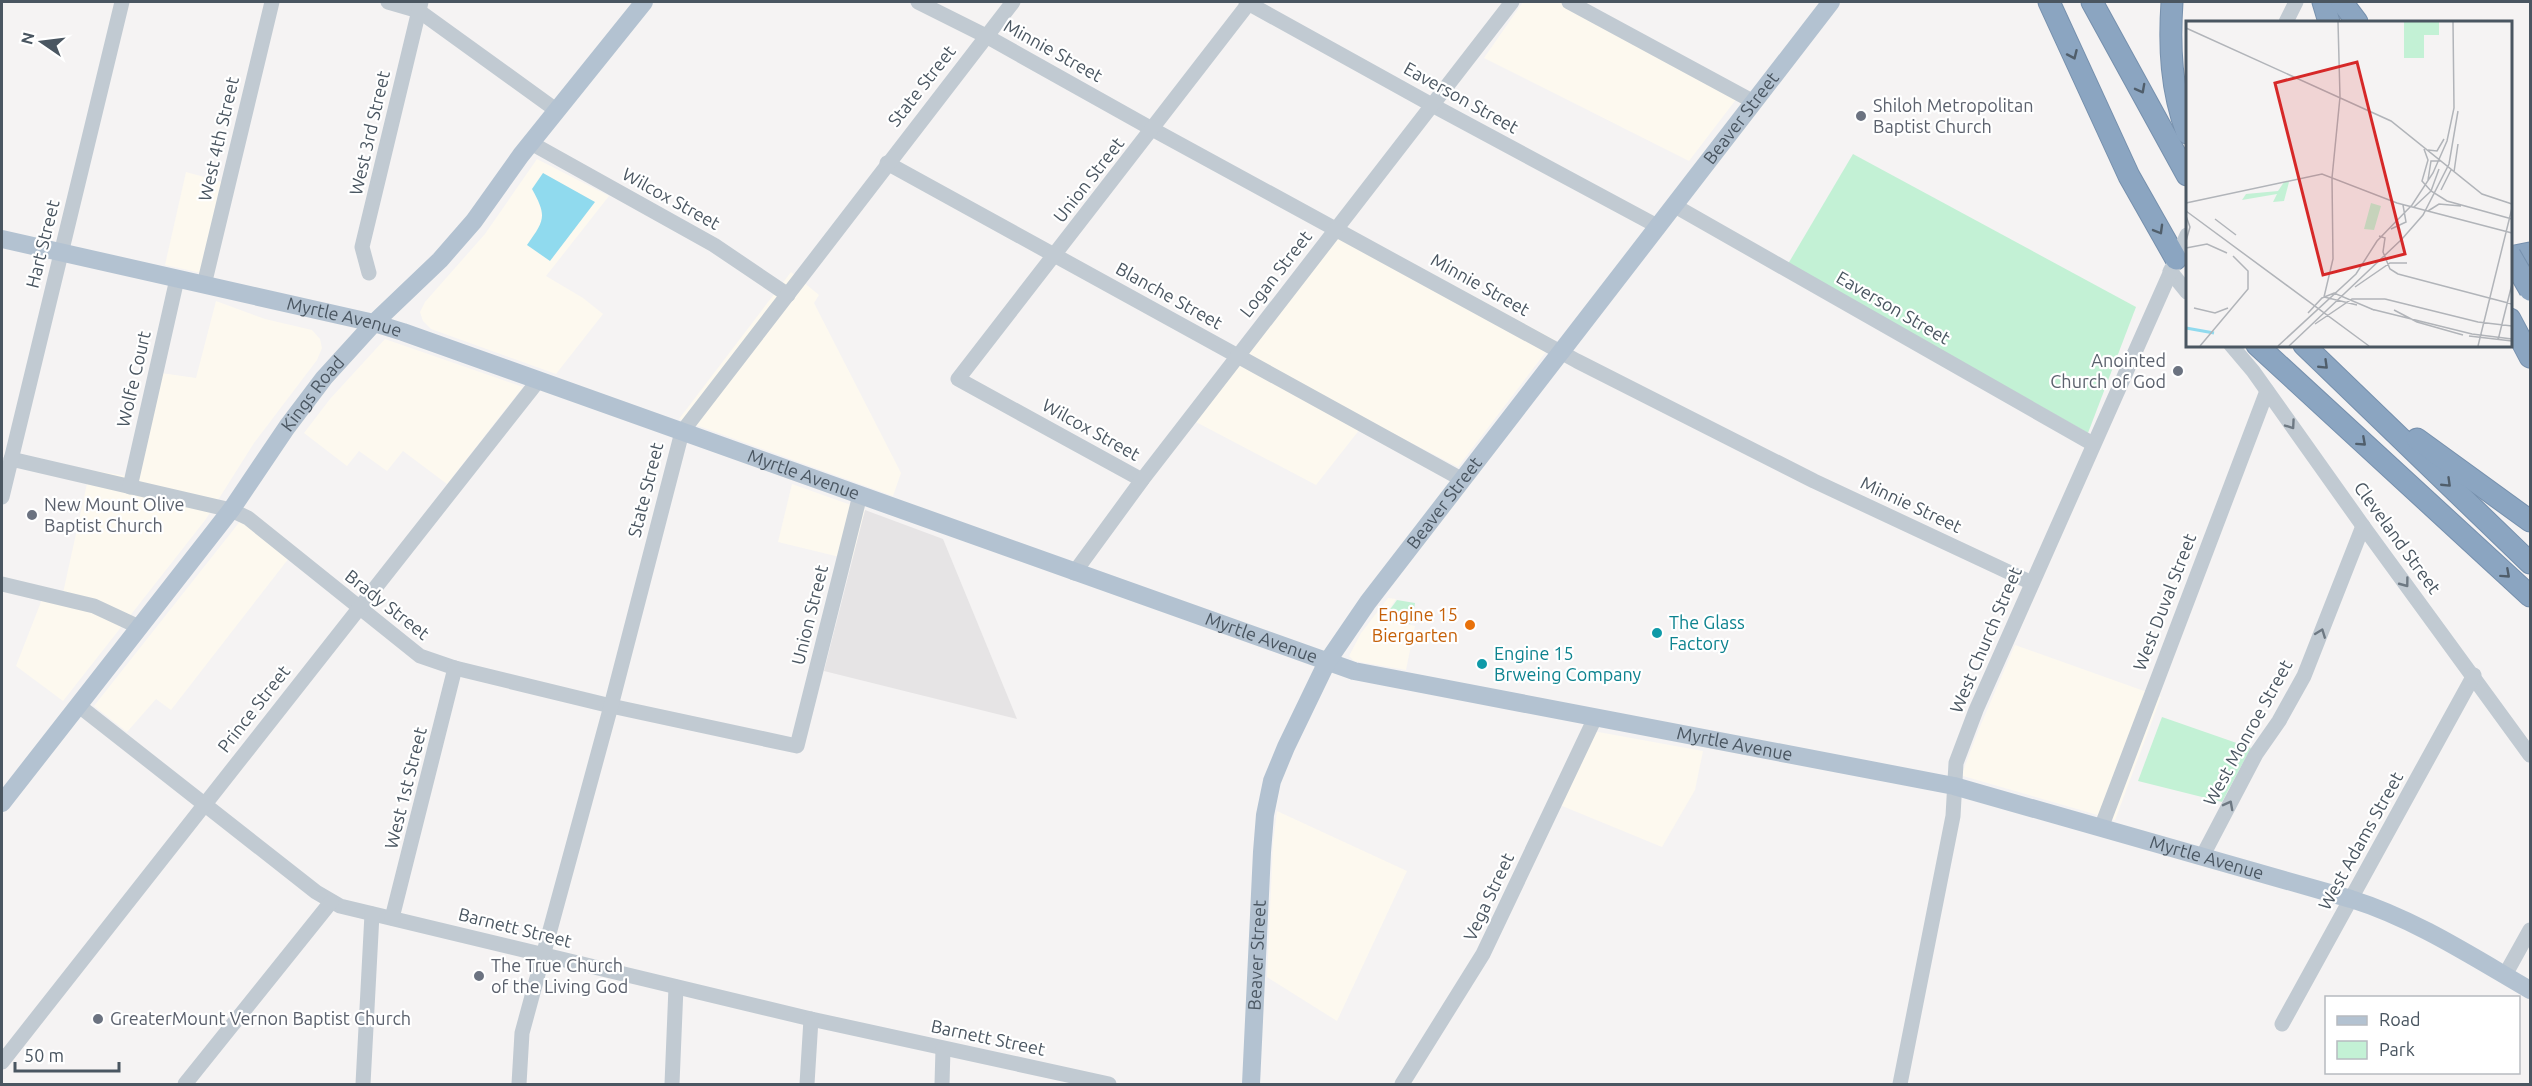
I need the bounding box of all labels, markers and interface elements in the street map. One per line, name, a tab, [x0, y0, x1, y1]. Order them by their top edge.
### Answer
north arrow	[12, 12, 72, 72]
street label: Minnie Street	[1001, 15, 1106, 85]
inset map	[2186, 21, 2511, 346]
text: N	[17, 30, 38, 46]
street label: State Street	[883, 41, 959, 130]
one-way arrow	[2066, 48, 2078, 59]
street label: Eaverson Street	[1401, 57, 1522, 137]
street label: Beaver Street	[1699, 68, 1782, 167]
street label: West 3rd Street	[345, 69, 393, 197]
street label: West 4th Street	[194, 75, 242, 203]
one-way arrow	[2134, 83, 2145, 94]
place label: Shiloh Metropolitan Baptist Church	[1873, 95, 2033, 136]
marker: Shiloh Metropolitan Baptist Church	[1854, 109, 1868, 123]
street label: Union Street	[1049, 133, 1128, 226]
street label: Wilcox Street	[619, 163, 724, 233]
street label: Hart Street	[21, 198, 63, 290]
one-way arrow	[2151, 224, 2163, 234]
street label: Logan Street	[1235, 226, 1315, 320]
street label: Minnie Street	[1428, 249, 1533, 319]
street label: Blanche Street	[1113, 258, 1226, 333]
street label: Eaverson Street	[1833, 267, 1954, 348]
street label: Myrtle Avenue	[285, 293, 404, 340]
street label: Wolfe Court	[112, 329, 154, 429]
place label: Anointed Church of God	[2050, 350, 2166, 391]
street label: Kings Road	[276, 352, 348, 435]
one-way arrow	[2317, 357, 2328, 368]
marker: Anointed Church of God	[2171, 364, 2185, 378]
street label: Wilcox Street	[1039, 394, 1144, 464]
one-way arrow	[2284, 418, 2295, 429]
one-way arrow	[2355, 435, 2366, 446]
street label: State Street	[624, 440, 666, 539]
street label: Myrtle Avenue	[745, 445, 863, 503]
street label: Beaver Street	[1402, 452, 1485, 552]
street label: Minnie Street	[1858, 472, 1965, 536]
one-way arrow	[2441, 476, 2451, 487]
street label: Cleveland Street	[2350, 478, 2445, 597]
place label: New Mount Olive Baptist Church	[44, 494, 185, 535]
marker: New Mount Olive Baptist Church	[25, 508, 39, 522]
street label: West Duval Street	[2129, 530, 2199, 673]
street label: Union Street	[787, 563, 831, 667]
street label: West Church Street	[1945, 564, 2025, 716]
street label: Brady Street	[342, 565, 434, 643]
one-way arrow	[2499, 566, 2510, 577]
one-way arrow	[2398, 577, 2409, 588]
place label: Engine 15 Biergarten	[1372, 604, 1458, 645]
street label: Myrtle Avenue	[1203, 608, 1320, 666]
place label: The Glass Factory	[1669, 612, 1745, 653]
marker: Engine 15 Biergarten	[1463, 618, 1477, 632]
marker: The Glass Factory	[1650, 626, 1664, 640]
one-way arrow	[2314, 629, 2326, 640]
place label: Engine 15 Brweing Company	[1494, 643, 1642, 684]
street label: West Monroe Street	[2199, 656, 2295, 809]
marker: Engine 15 Brweing Company	[1475, 657, 1489, 671]
street label: Prince Street	[213, 661, 293, 756]
street label: Myrtle Avenue	[1675, 722, 1795, 764]
street label: West 1st Street	[380, 725, 430, 851]
street label: West Adams Street	[2314, 768, 2406, 913]
one-way arrow	[2222, 800, 2234, 811]
street label: Myrtle Avenue	[2148, 831, 2266, 883]
street label: Vega Street	[1459, 849, 1517, 944]
street label: Beaver Street	[1244, 899, 1269, 1011]
street label: Barnett Street	[456, 903, 574, 951]
place label: The True Church of the Living God	[491, 955, 628, 996]
marker: The True Church of the Living God	[472, 969, 486, 983]
legend	[2325, 996, 2520, 1074]
place label: GreaterMount Vernon Baptist Church	[110, 1008, 411, 1028]
text: Road	[2379, 1009, 2421, 1029]
marker: GreaterMount Vernon Baptist Church	[91, 1012, 105, 1026]
street label: Barnett Street	[929, 1015, 1047, 1059]
scale bar	[15, 1035, 118, 1073]
text: Park	[2379, 1039, 2415, 1059]
text: 50 m	[24, 1045, 64, 1065]

